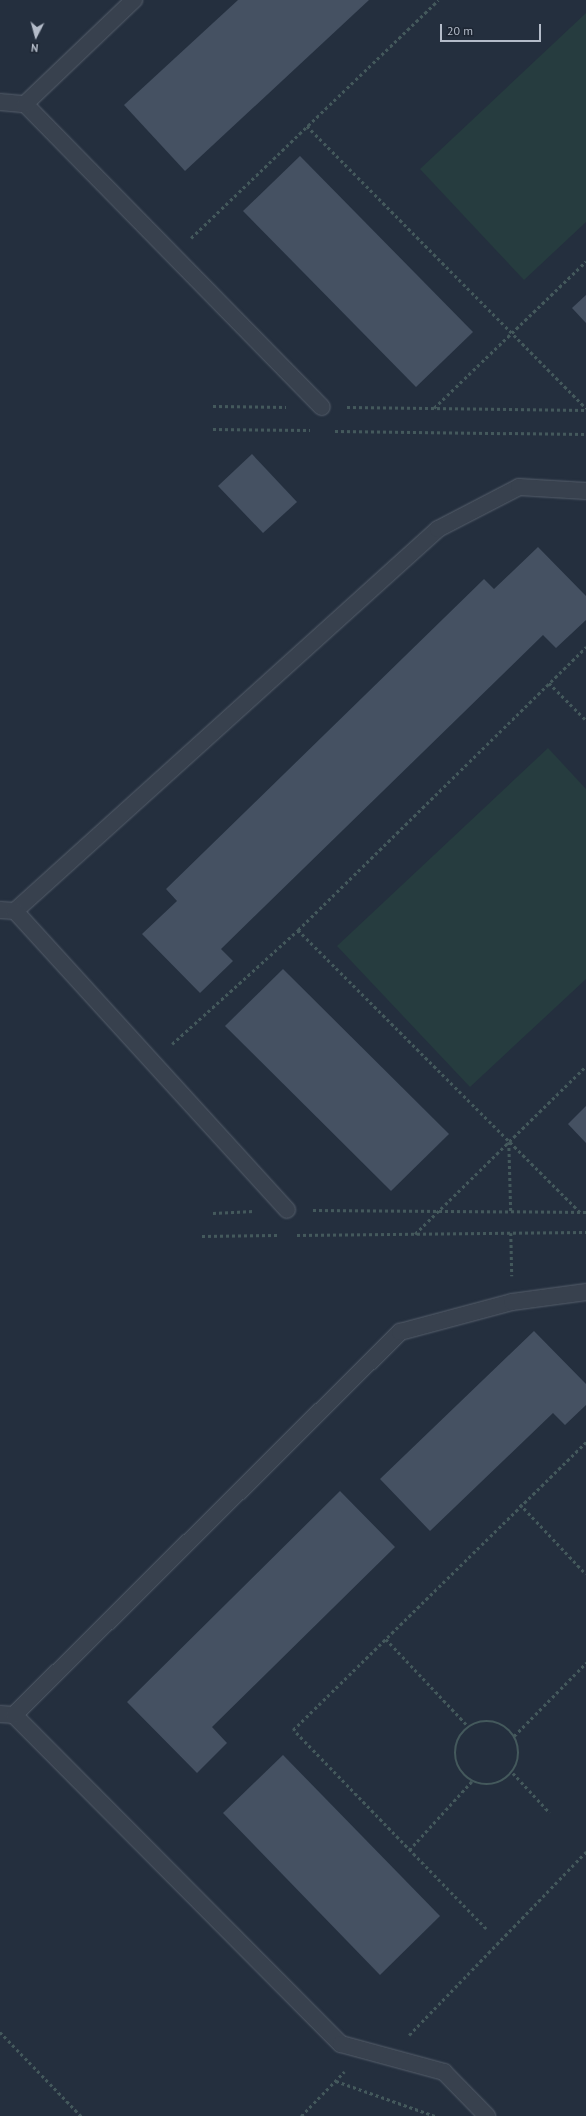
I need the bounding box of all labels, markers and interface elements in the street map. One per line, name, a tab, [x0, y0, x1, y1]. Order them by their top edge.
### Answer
north arrow	[16, 16, 56, 56]
scale bar	[442, 16, 543, 42]
text: 20 m	[447, 23, 473, 38]
text: N	[30, 41, 39, 55]

